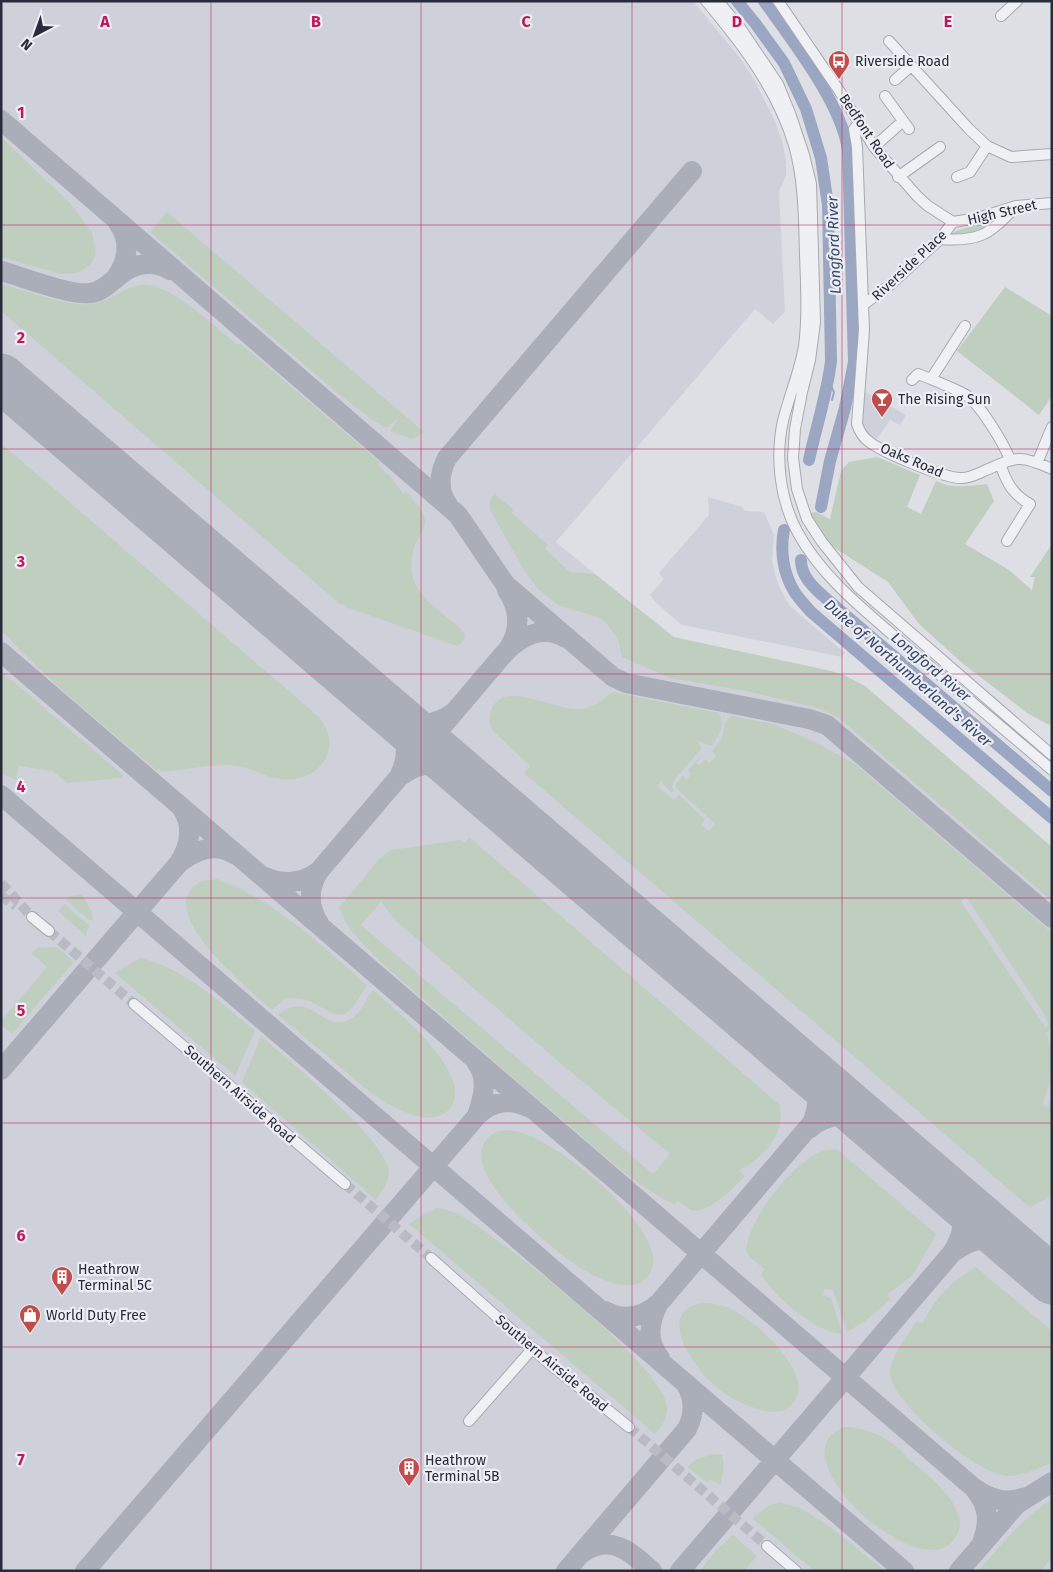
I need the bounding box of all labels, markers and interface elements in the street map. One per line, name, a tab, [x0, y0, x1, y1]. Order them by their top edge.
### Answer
north arrow	[10, 10, 60, 60]
text: A	[99, 12, 110, 31]
text: B	[311, 12, 321, 31]
text: C	[521, 12, 531, 31]
text: D	[732, 12, 742, 31]
text: E	[944, 12, 952, 31]
text: N	[18, 35, 36, 54]
bus stop icon: Riverside Road	[827, 49, 851, 80]
place label: Riverside Road	[855, 53, 950, 70]
street label: Bedfont Road	[835, 91, 898, 172]
text: 1	[17, 103, 25, 122]
water label: Longford River	[823, 194, 845, 294]
street label: High Street	[966, 196, 1039, 229]
street label: Riverside Place	[868, 226, 950, 304]
text: 2	[17, 328, 25, 347]
bar icon: The Rising Sun	[870, 387, 894, 418]
place label: The Rising Sun	[898, 391, 991, 408]
street label: Oaks Road	[878, 440, 946, 481]
text: 3	[16, 552, 25, 571]
water label: Duke of Northumberland's River	[821, 595, 996, 751]
water label: Longford River	[888, 628, 975, 706]
text: 4	[16, 777, 26, 796]
text: 5	[17, 1001, 26, 1020]
street label: Southern Airside Road	[181, 1041, 299, 1147]
text: 6	[16, 1226, 26, 1245]
place label: Heathrow Terminal 5C	[78, 1261, 152, 1294]
building icon: Heathrow Terminal 5C	[50, 1265, 74, 1296]
shop icon: World Duty Free	[18, 1303, 42, 1334]
place label: World Duty Free	[46, 1307, 147, 1324]
street label: Southern Airside Road	[492, 1311, 611, 1415]
text: 7	[17, 1450, 25, 1469]
place label: Heathrow Terminal 5B	[425, 1452, 499, 1485]
building icon: Heathrow Terminal 5B	[397, 1456, 421, 1487]

